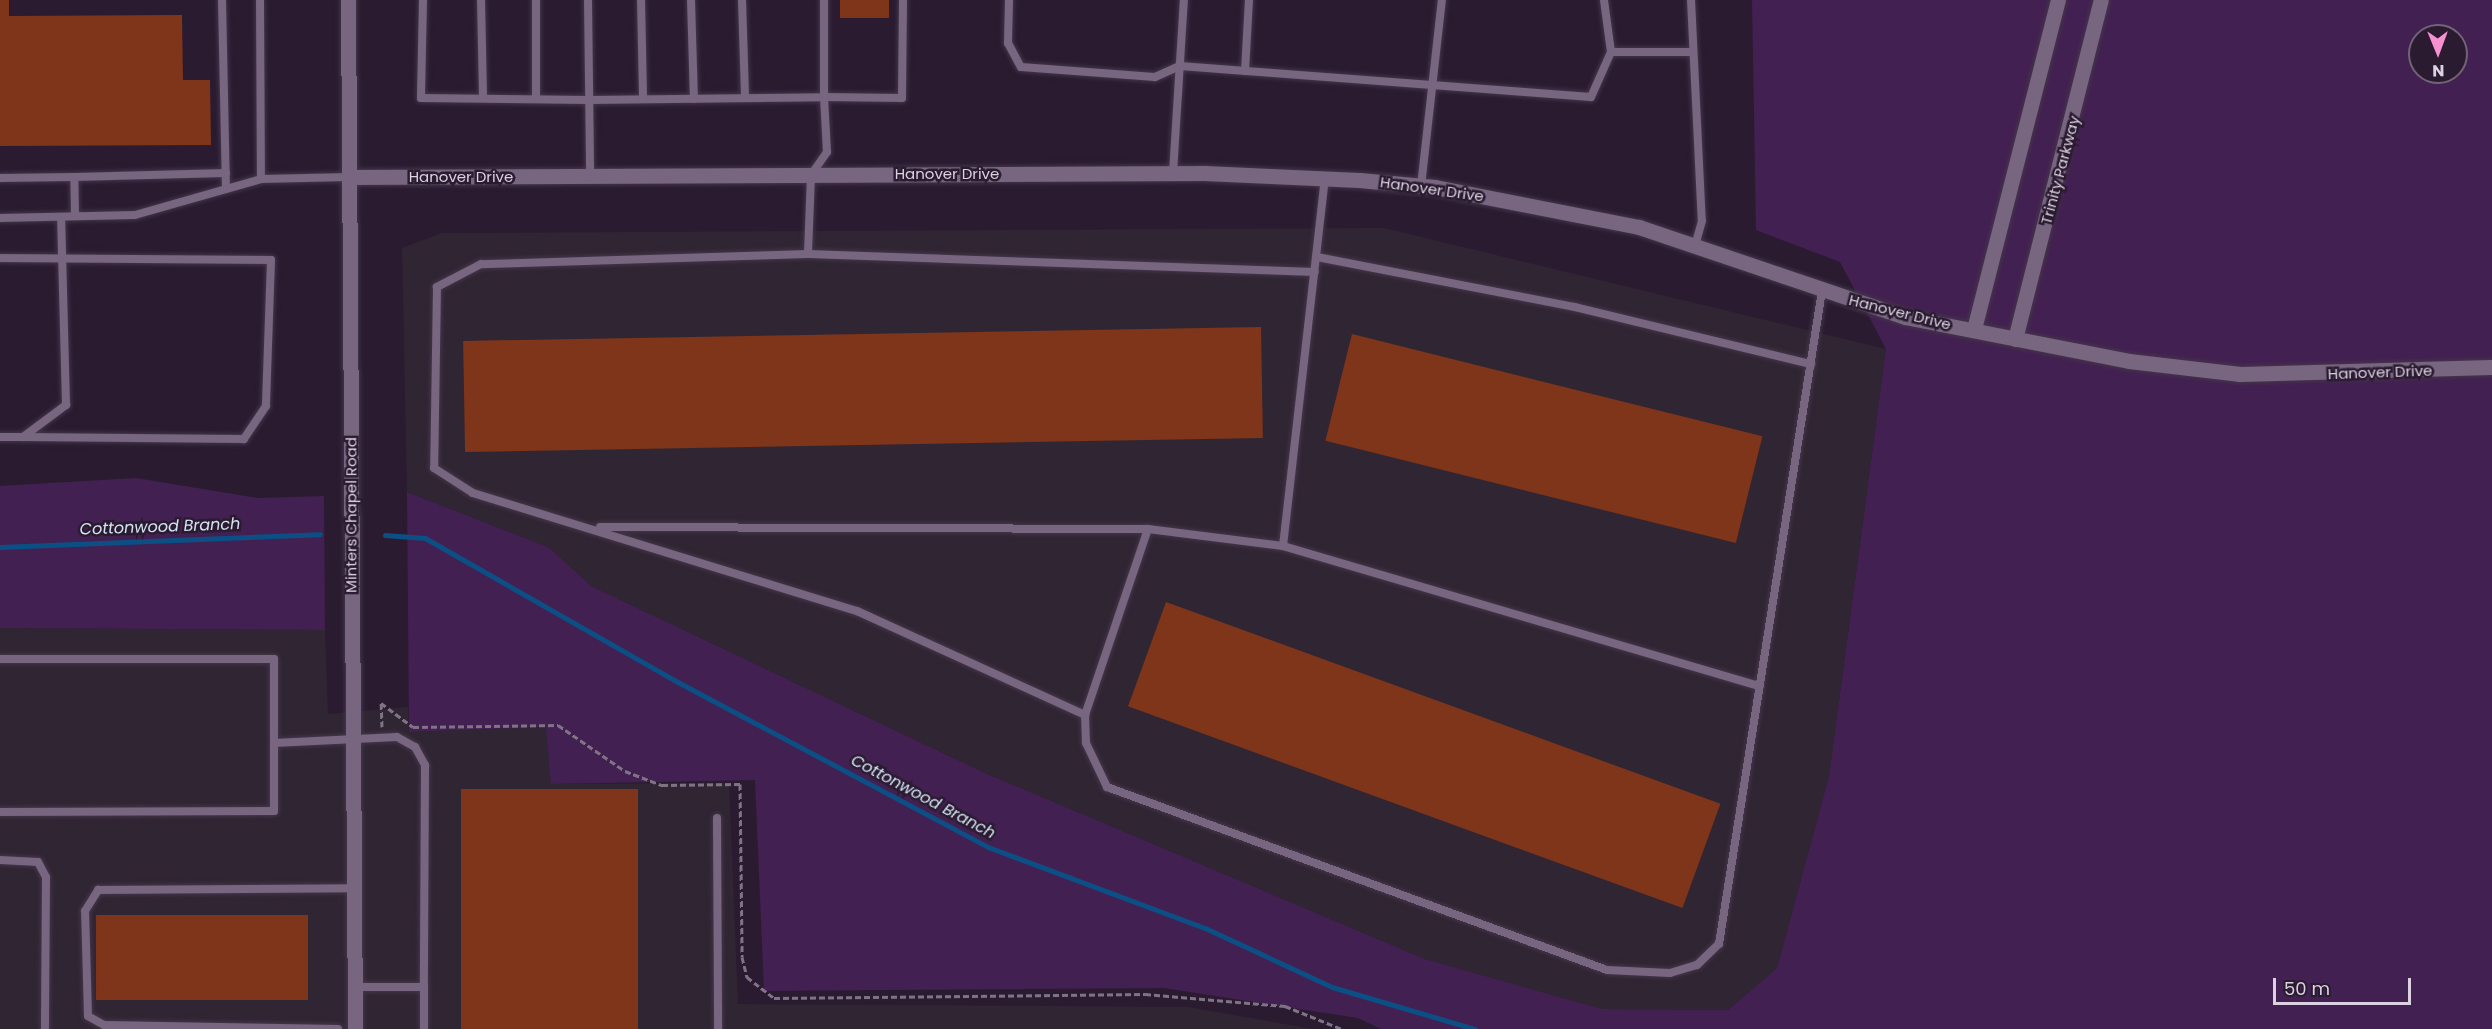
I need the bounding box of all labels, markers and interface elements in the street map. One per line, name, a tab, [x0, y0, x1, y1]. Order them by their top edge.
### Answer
north arrow	[2408, 24, 2468, 84]
text: N	[2432, 59, 2445, 82]
street label: Trinity Parkway	[2037, 114, 2083, 226]
street label: Hanover Drive	[895, 165, 999, 183]
street label: Hanover Drive	[409, 168, 513, 186]
street label: Hanover Drive	[1379, 173, 1485, 205]
street label: Hanover Drive	[1847, 291, 1953, 333]
street label: Hanover Drive	[2327, 361, 2433, 383]
street label: Minters Chapel Road	[342, 437, 360, 593]
water label: Cottonwood Branch	[79, 515, 241, 539]
water label: Cottonwood Branch	[848, 751, 998, 843]
scale bar	[2276, 966, 2414, 1004]
text: 50 m	[2284, 976, 2330, 1001]

